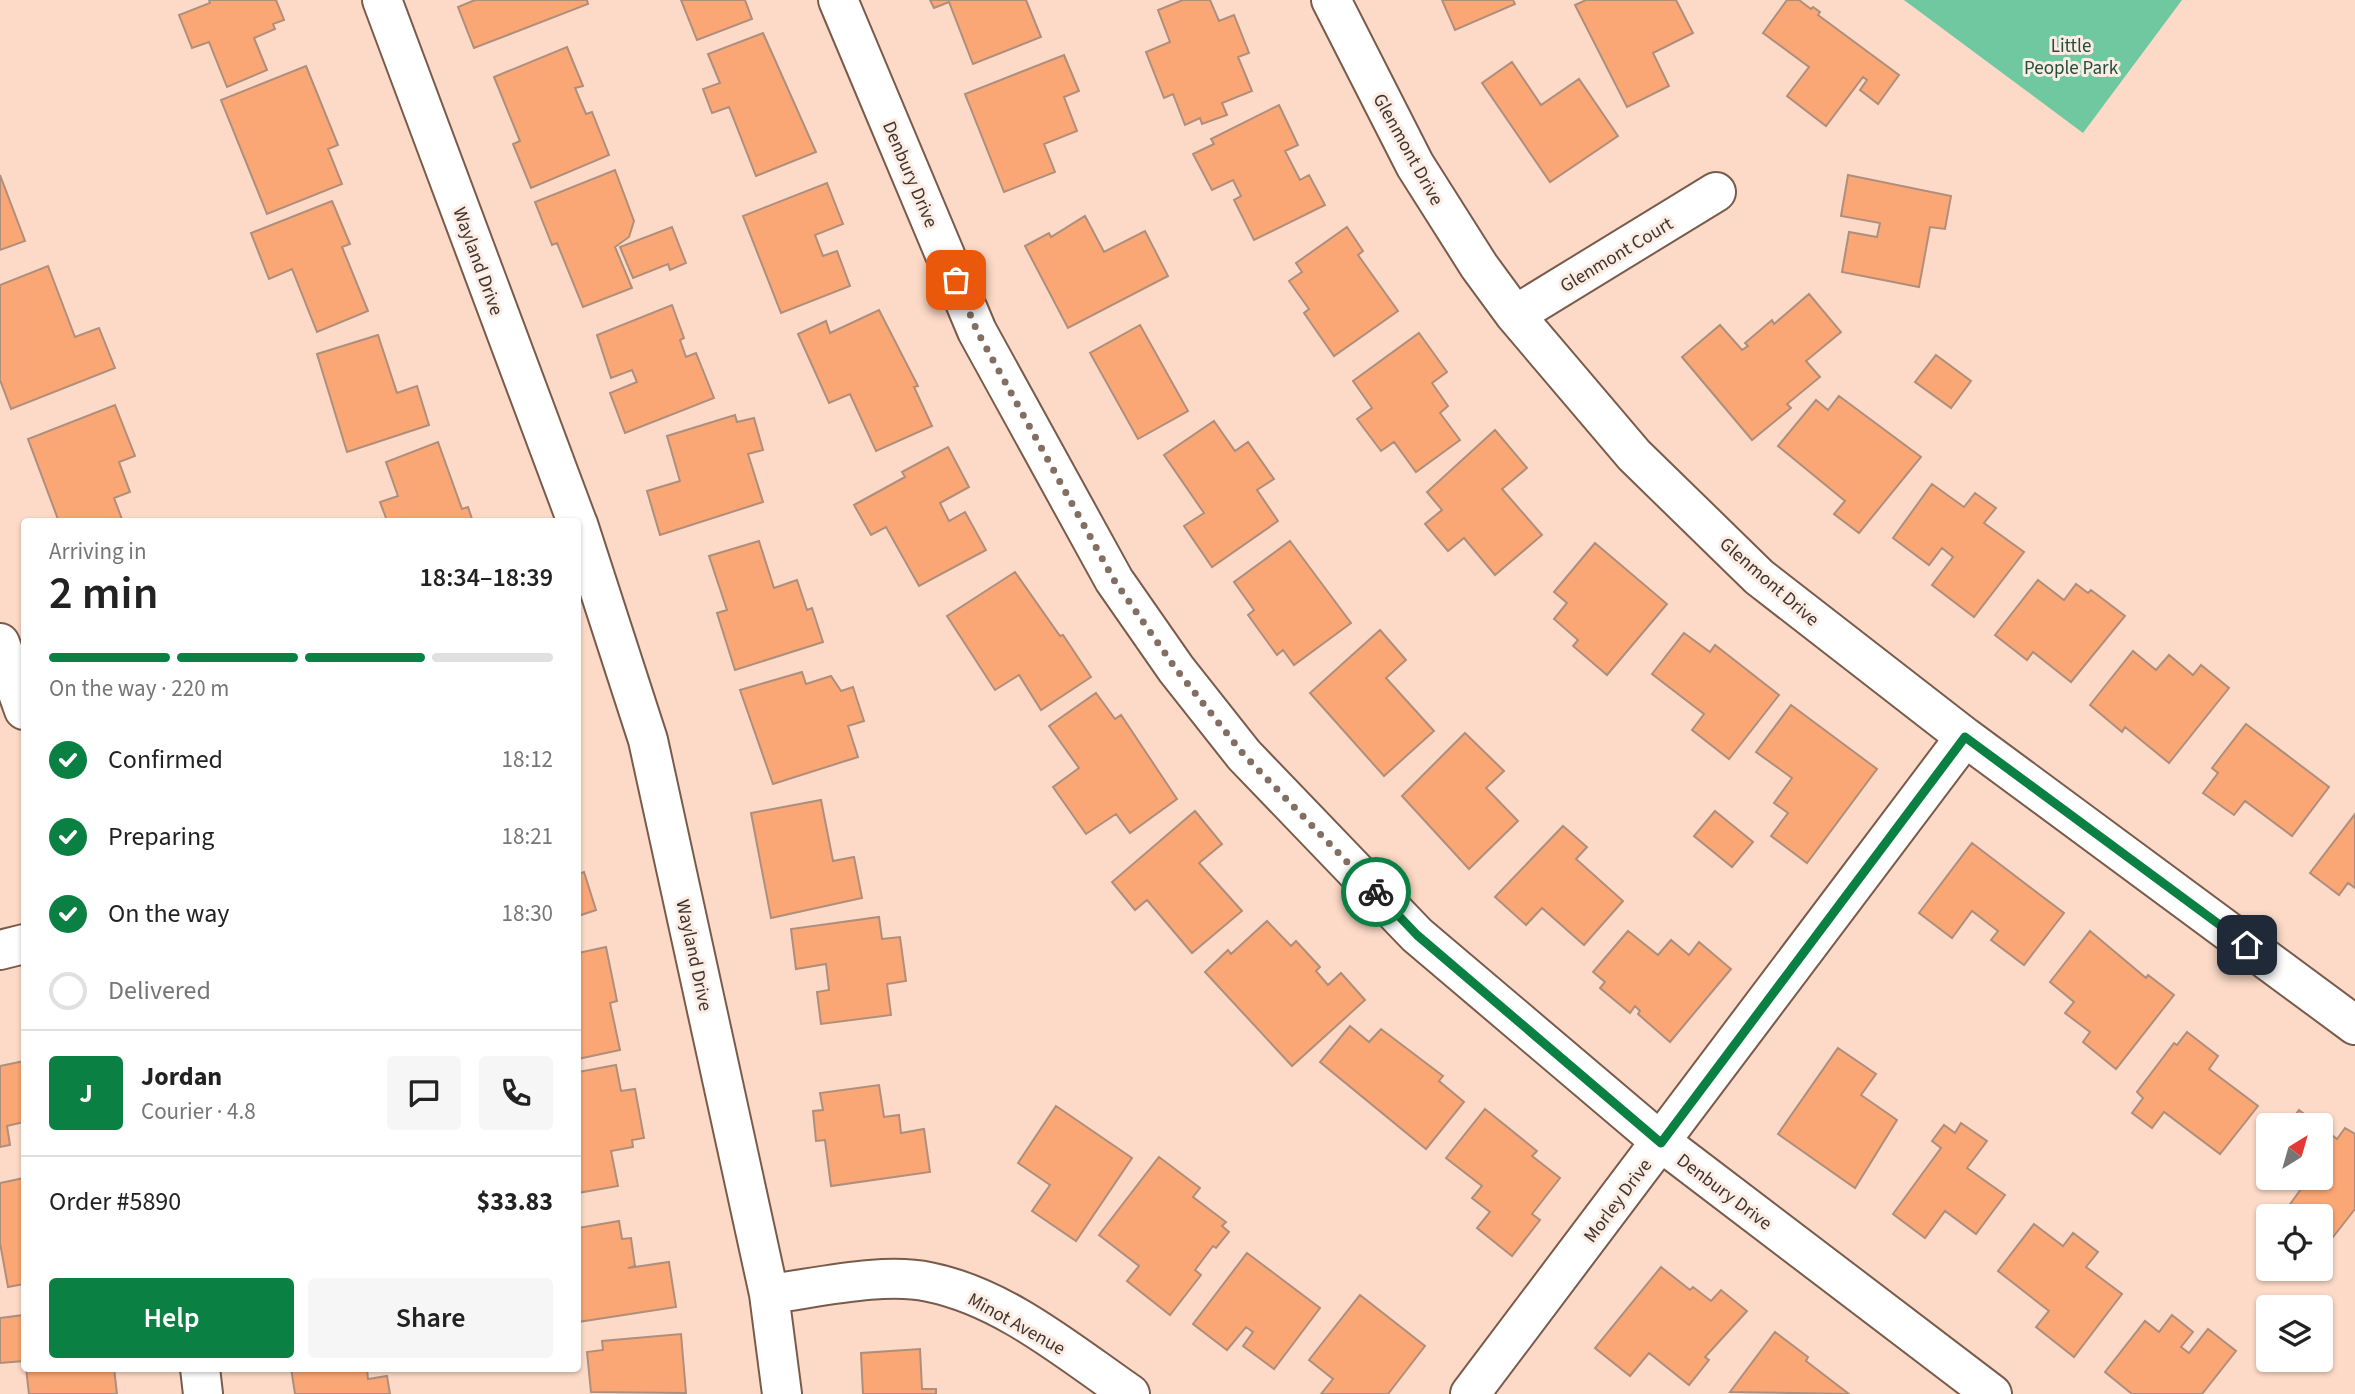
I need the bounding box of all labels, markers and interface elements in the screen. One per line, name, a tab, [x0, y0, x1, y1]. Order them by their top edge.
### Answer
park label: Little People Park	[2024, 33, 2119, 82]
street label: Glenmont Drive	[1366, 89, 1450, 211]
street label: Denbury Drive	[875, 117, 944, 232]
street label: Wayland Drive	[446, 204, 510, 319]
street label: Glenmont Court	[1555, 211, 1679, 300]
pin	[926, 250, 986, 310]
icon: bag	[937, 261, 975, 299]
street label: Glenmont Drive	[1713, 531, 1825, 633]
text: Arriving in	[49, 535, 147, 568]
text: 18:34–18:39	[420, 559, 553, 596]
text: 2 min	[49, 561, 158, 626]
text: On the way · 220 m	[49, 672, 229, 705]
icon: check	[49, 741, 87, 779]
text: Confirmed	[108, 741, 223, 778]
text: 18:12	[502, 743, 553, 776]
icon: check	[49, 818, 87, 856]
text: Preparing	[108, 818, 214, 855]
text: 18:21	[502, 820, 553, 853]
courier	[1341, 857, 1411, 927]
icon: bike	[1357, 873, 1395, 911]
icon: check	[49, 895, 87, 933]
text: On the way	[108, 895, 229, 932]
text: 18:30	[502, 897, 553, 930]
street label: Wayland Drive	[669, 897, 719, 1014]
pin	[2217, 915, 2277, 975]
icon: home	[2228, 926, 2266, 964]
text: Delivered	[108, 972, 211, 1009]
button: chat	[387, 1056, 461, 1130]
button: phone	[479, 1056, 553, 1130]
text: Jordan	[141, 1058, 222, 1095]
text: J	[79, 1075, 93, 1112]
text: Courier · 4.8	[141, 1095, 256, 1128]
north arrow	[2256, 1113, 2333, 1190]
map controls	[2256, 1113, 2333, 1372]
street label: Denbury Drive	[1671, 1147, 1777, 1237]
street label: Morley Drive	[1578, 1153, 1659, 1249]
text: Order #5890	[49, 1183, 181, 1220]
text: $33.83	[477, 1183, 553, 1220]
button: locate	[2256, 1204, 2333, 1281]
button: Help	[49, 1278, 294, 1358]
button: Share	[308, 1278, 553, 1358]
street label: Minot Avenue	[963, 1286, 1070, 1362]
button: layers	[2256, 1295, 2333, 1372]

